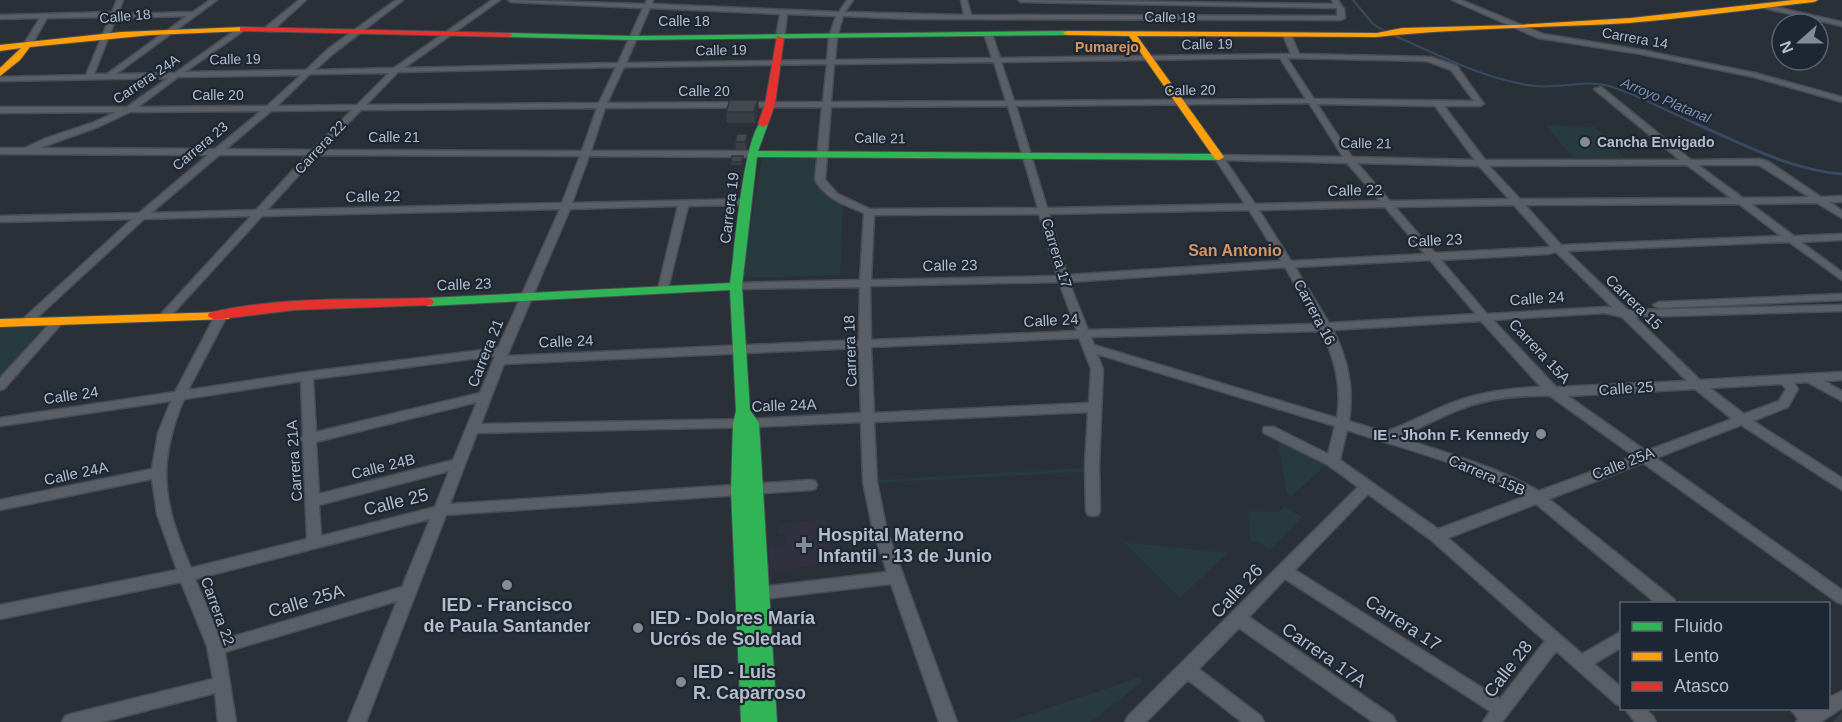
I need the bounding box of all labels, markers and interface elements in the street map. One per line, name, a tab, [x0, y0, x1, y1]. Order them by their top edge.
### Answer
street label: Calle 18	[99, 6, 151, 26]
street label: Calle 18	[1144, 9, 1196, 25]
north arrow	[1770, 12, 1830, 72]
street label: Calle 18	[658, 13, 710, 29]
street label: Carrera 14	[1601, 24, 1670, 52]
street label: Calle 19	[1181, 36, 1233, 52]
district label: Pumarejo	[1075, 39, 1139, 55]
text: N	[1776, 39, 1796, 56]
street label: Calle 19	[695, 42, 747, 58]
street label: Carrera 24A	[110, 51, 183, 107]
street label: Calle 19	[209, 51, 261, 67]
water label: Arroyo Platanal	[1618, 74, 1714, 126]
street label: Calle 20	[1164, 82, 1216, 98]
street label: Calle 20	[678, 83, 730, 99]
street label: Calle 20	[192, 87, 244, 103]
street label: Carrera 22	[291, 117, 349, 177]
street label: Carrera 23	[169, 118, 231, 174]
street label: Calle 21	[368, 129, 420, 145]
street label: Calle 21	[854, 130, 906, 146]
place label: Cancha Envigado	[1597, 134, 1714, 150]
street label: Calle 21	[1340, 135, 1392, 151]
marker: Cancha Envigado	[1578, 135, 1592, 149]
street label: Carrera 19	[716, 171, 742, 245]
street label: Calle 22	[1327, 181, 1383, 199]
street label: Calle 22	[345, 187, 401, 205]
street label: Carrera 17	[1038, 216, 1076, 290]
street label: Calle 23	[1407, 230, 1463, 250]
district label: San Antonio	[1188, 242, 1282, 259]
street label: Calle 23	[922, 256, 978, 274]
street label: Carrera 15	[1602, 271, 1666, 333]
street label: Calle 23	[436, 275, 492, 293]
street label: Carrera 16	[1291, 276, 1339, 348]
street label: Calle 24	[1509, 288, 1565, 308]
street label: Calle 24	[1023, 310, 1079, 330]
street label: Carrera 18	[840, 315, 860, 387]
street label: Carrera 15A	[1506, 315, 1574, 387]
street label: Carrera 21	[464, 317, 506, 389]
street label: Calle 24	[538, 332, 594, 350]
street label: Calle 25	[1598, 378, 1654, 398]
street label: Calle 24	[43, 383, 99, 407]
street label: Calle 24A	[751, 395, 817, 415]
street label: Carrera 21A	[283, 420, 305, 502]
place label: IE - Jhohn F. Kennedy	[1373, 426, 1530, 443]
marker: IE - Jhohn F. Kennedy	[1534, 427, 1548, 441]
street label: Calle 25A	[1590, 443, 1656, 483]
street label: Calle 24B	[349, 450, 417, 482]
street label: Carrera 15B	[1446, 451, 1528, 499]
street label: Calle 24A	[42, 458, 110, 488]
street label: Calle 25	[362, 484, 430, 520]
place label: Hospital Materno Infantil - 13 de Junio	[818, 525, 992, 566]
marker: Hospital Materno Infantil - 13 de Junio	[795, 536, 813, 554]
street label: Calle 26	[1207, 560, 1267, 622]
street label: Carrera 22	[198, 574, 238, 648]
marker: IED - Francisco de Paula Santander	[500, 578, 514, 592]
street label: Calle 25A	[266, 581, 346, 621]
street label: Carrera 17	[1361, 591, 1445, 655]
place label: IED - Francisco de Paula Santander	[423, 595, 591, 636]
legend	[1620, 602, 1830, 710]
place label: IED - Dolores María Ucrós de Soledad	[650, 608, 816, 649]
text: Fluido	[1674, 616, 1723, 636]
street label: Carrera 17A	[1278, 619, 1370, 691]
marker: IED - Dolores María Ucrós de Soledad	[631, 621, 645, 635]
street label: Calle 28	[1480, 637, 1536, 701]
text: Lento	[1674, 646, 1719, 666]
place label: IED - Luis R. Caparroso	[693, 662, 806, 703]
marker: IED - Luis R. Caparroso	[674, 675, 688, 689]
text: Atasco	[1674, 676, 1729, 696]

